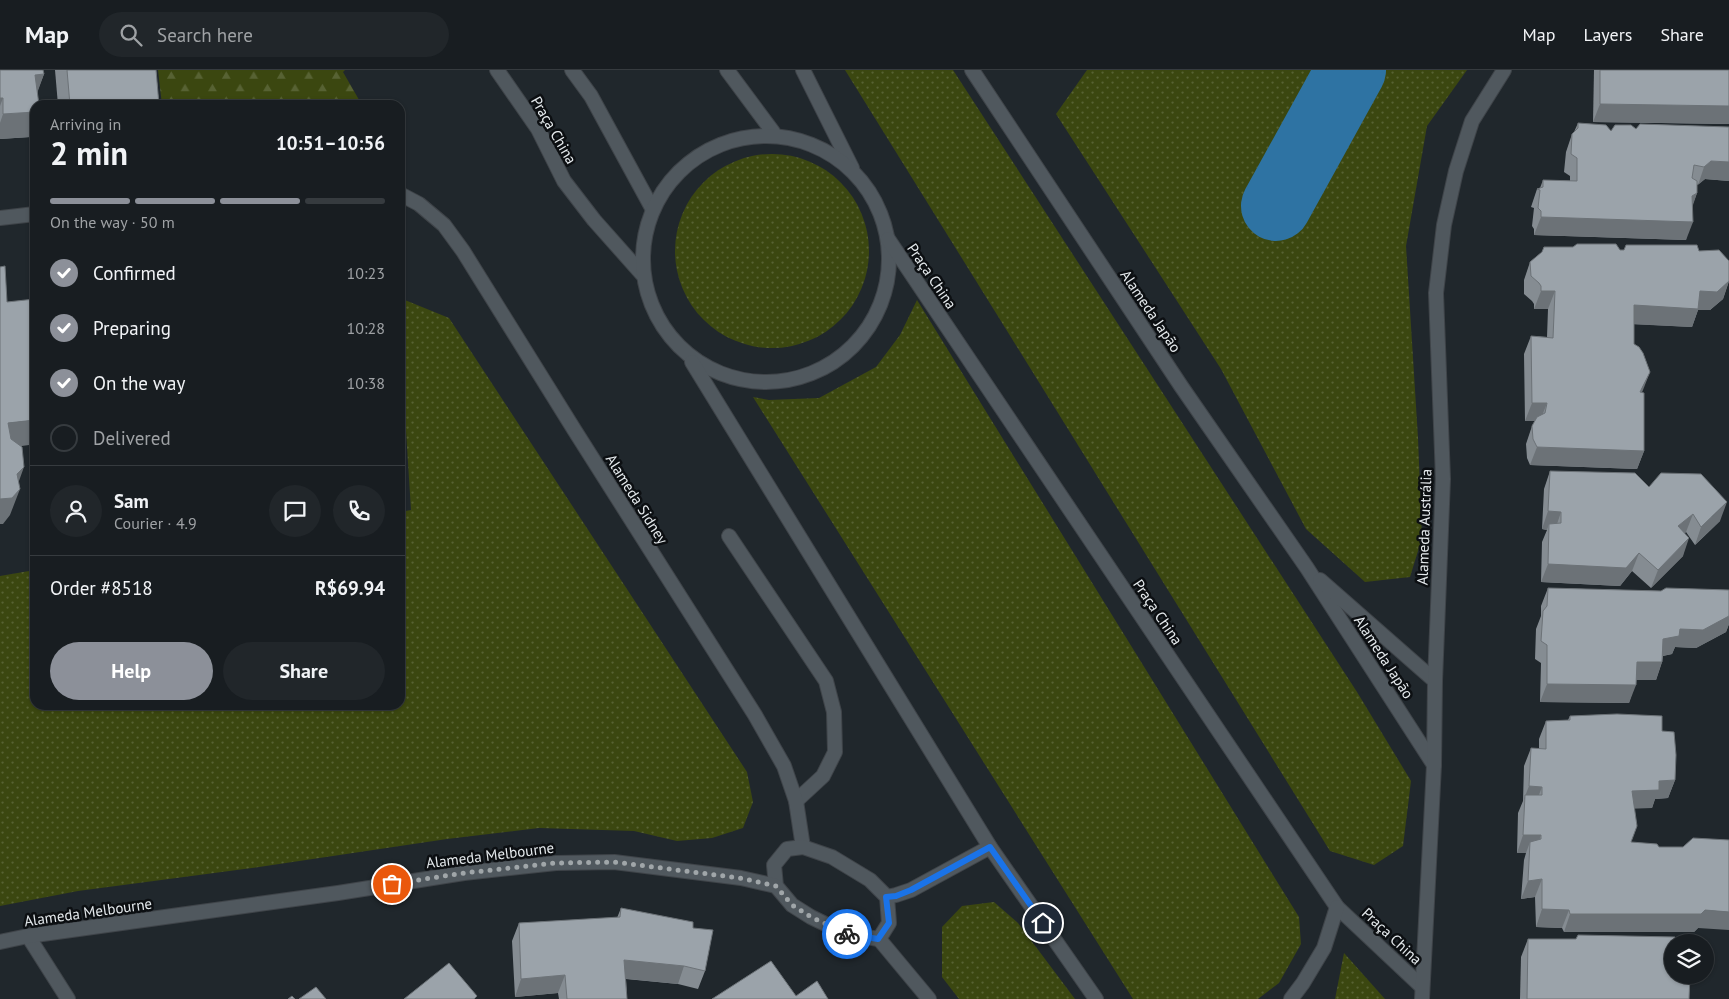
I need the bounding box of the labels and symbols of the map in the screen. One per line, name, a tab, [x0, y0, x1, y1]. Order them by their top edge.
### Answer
street label: Praça China	[527, 93, 581, 167]
street label: Praça China	[903, 240, 961, 312]
street label: Alameda Japão	[1116, 266, 1186, 356]
street label: Alameda Sidney	[602, 451, 672, 547]
street label: Alameda Austrália	[1412, 469, 1436, 585]
street label: Praça China	[1129, 576, 1187, 648]
street label: Alameda Japão	[1350, 612, 1418, 702]
street label: Alameda Melbourne	[425, 838, 555, 872]
pin	[371, 863, 413, 905]
street label: Alameda Melbourne	[23, 894, 153, 930]
pin	[1022, 902, 1064, 944]
street label: Praça China	[1358, 903, 1426, 969]
courier	[822, 909, 872, 959]

